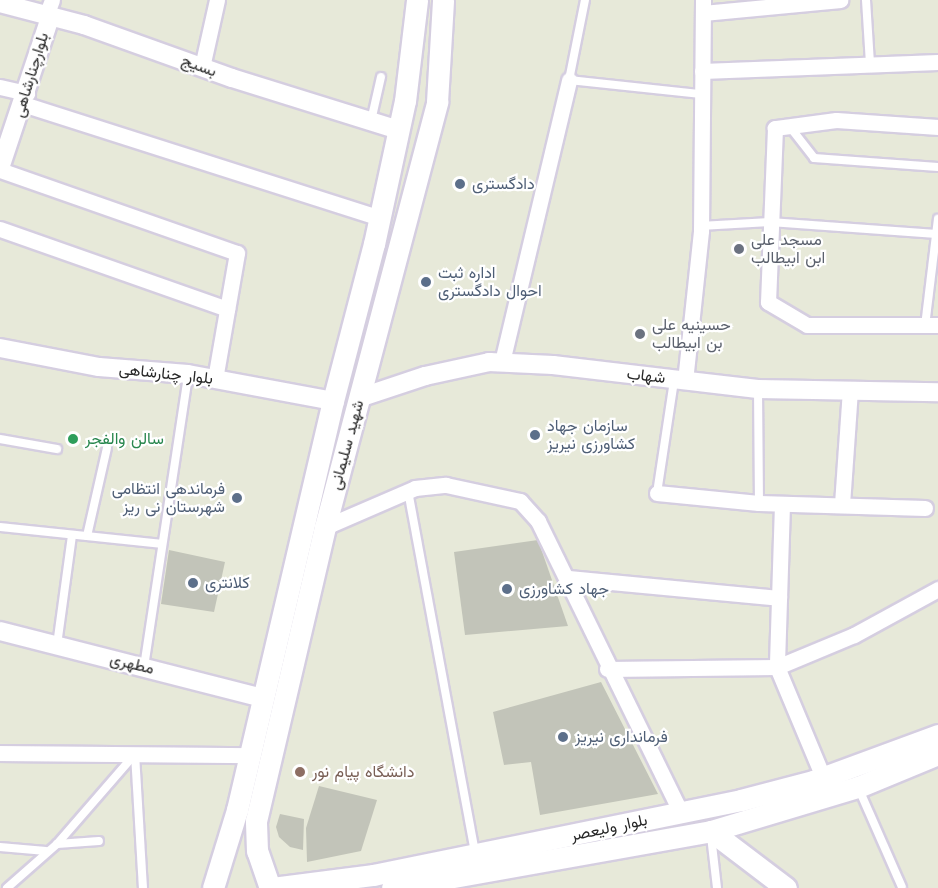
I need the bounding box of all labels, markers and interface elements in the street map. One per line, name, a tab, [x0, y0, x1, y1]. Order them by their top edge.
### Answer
street label: بلوارچنارشاهی	[9, 30, 53, 120]
street label: بسیج	[179, 51, 219, 81]
place label: دادگستری	[472, 174, 535, 194]
marker: دادگستری	[453, 177, 467, 191]
place label: مسجد علی ابن ابیطالب	[751, 230, 825, 268]
marker: مسجد علی ابن ابیطالب	[732, 242, 746, 256]
place label: اداره ثبت احوال دادگستری	[438, 263, 542, 301]
marker: اداره ثبت احوال دادگستری	[419, 275, 433, 289]
place label: حسینیه علی بن ابیطالب	[652, 315, 731, 353]
marker: حسینیه علی بن ابیطالب	[633, 327, 647, 341]
street label: بلوار چنارشاهی	[118, 360, 214, 388]
street label: شهاب	[626, 364, 666, 388]
street label: شهید سلیمانی	[326, 398, 368, 492]
place label: سازمان جهاد کشاورزی نیریز	[547, 416, 635, 454]
marker: سازمان جهاد کشاورزی نیریز	[528, 428, 542, 442]
place label: سالن والفجر	[85, 429, 164, 449]
marker: سالن والفجر	[66, 432, 80, 446]
place label: فرماندهی انتظامی شهرستان نی ریز	[112, 479, 225, 517]
marker: فرماندهی انتظامی شهرستان نی ریز	[230, 491, 244, 505]
place label: کلانتری	[205, 573, 250, 593]
marker: کلانتری	[186, 576, 200, 590]
place label: جهاد کشاورزی	[519, 579, 609, 599]
marker: جهاد کشاورزی	[500, 582, 514, 596]
street label: مطهری	[108, 649, 156, 679]
place label: فرمانداری نیریز	[575, 727, 668, 747]
marker: فرمانداری نیریز	[556, 730, 570, 744]
place label: دانشگاه پیام نور	[312, 762, 414, 782]
marker: دانشگاه پیام نور	[293, 765, 307, 779]
street label: بلوار ولیعصر	[569, 810, 649, 846]

